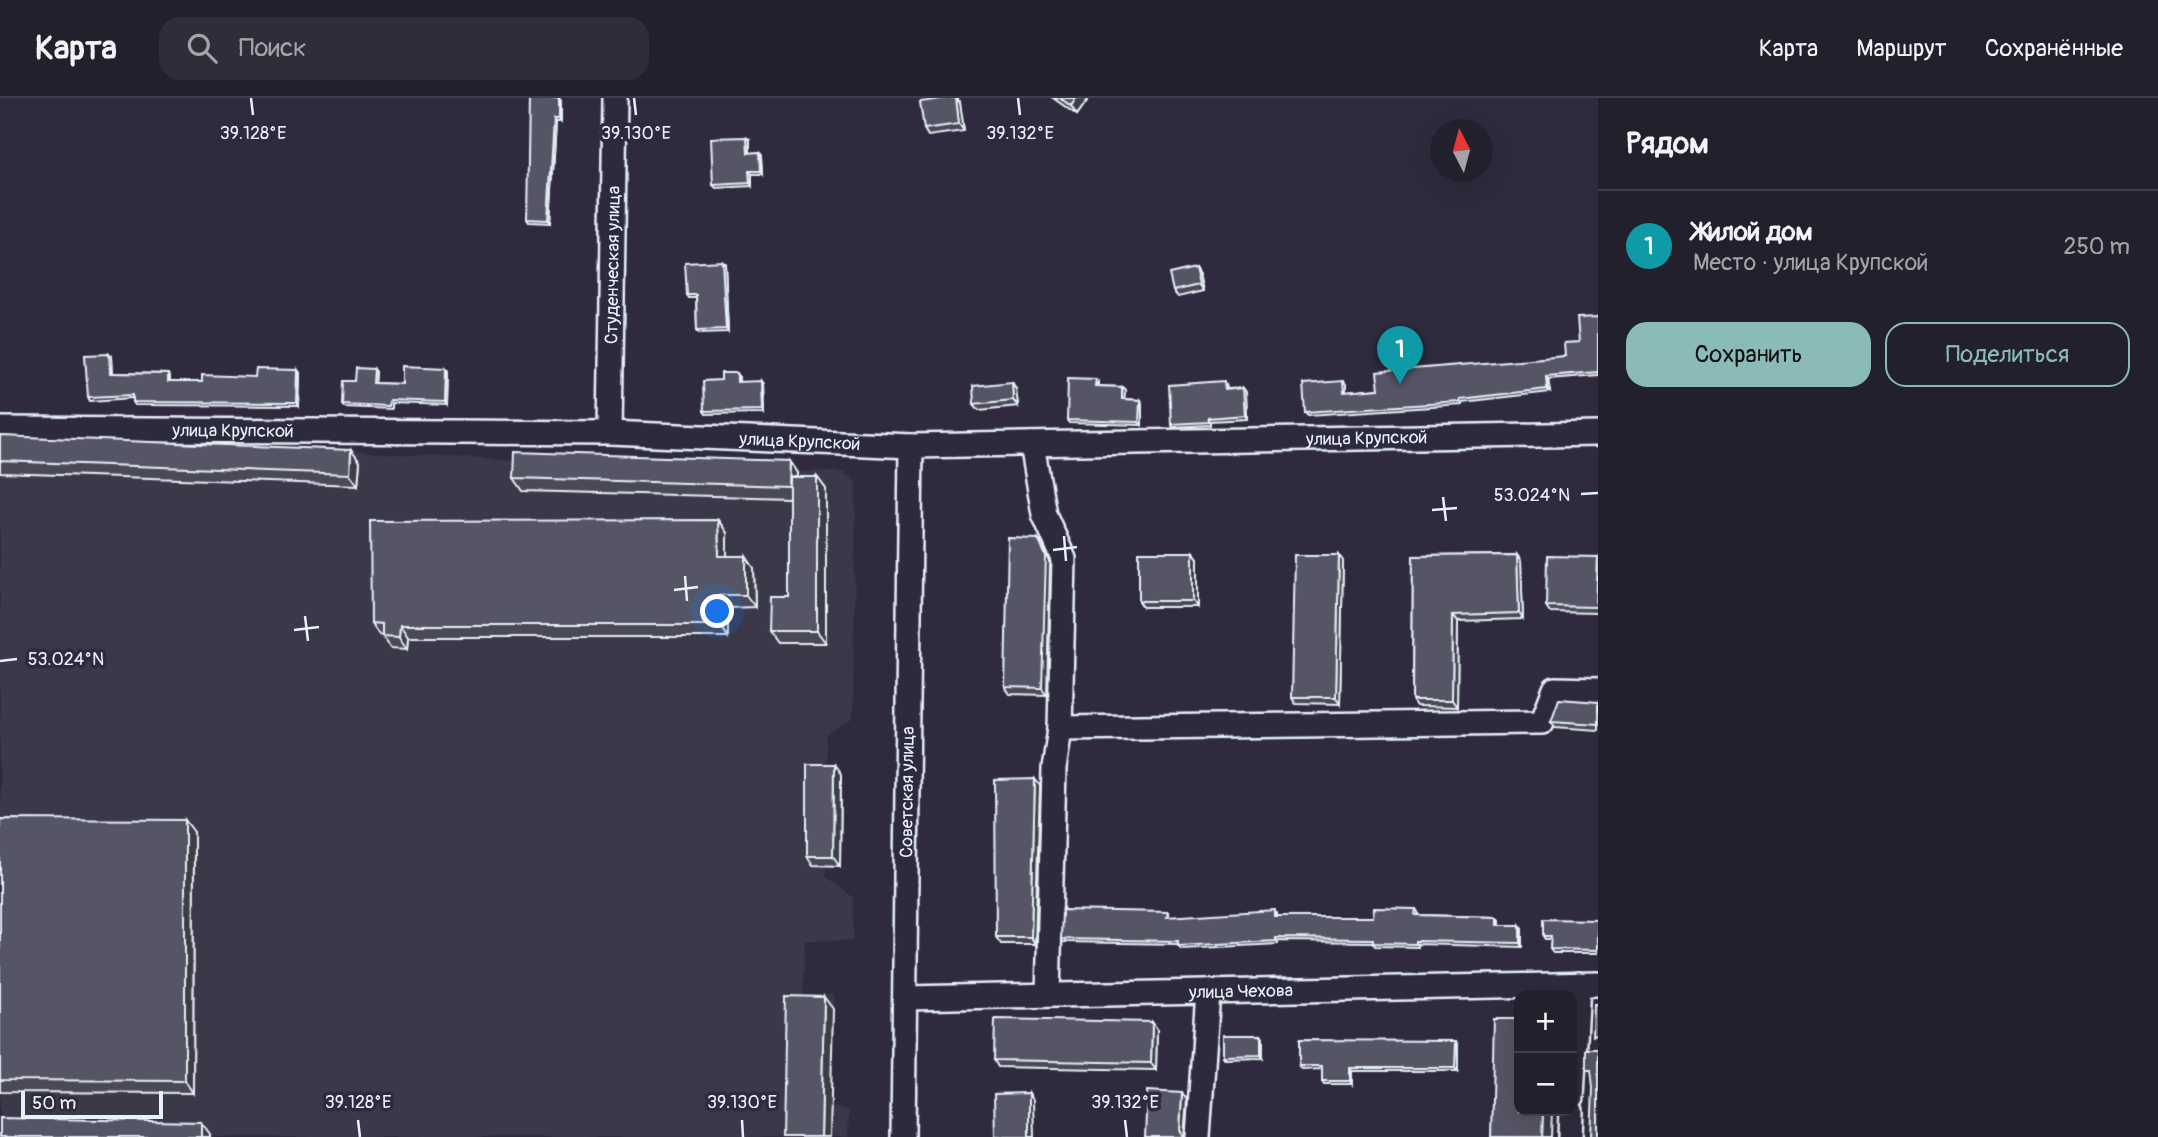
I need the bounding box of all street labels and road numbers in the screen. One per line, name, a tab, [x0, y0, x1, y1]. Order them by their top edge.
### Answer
street label: Студенческая улица	[600, 186, 626, 344]
street label: улица Крупской	[171, 419, 294, 443]
street label: улица Крупской	[1305, 426, 1427, 451]
street label: улица Крупской	[738, 428, 861, 456]
street label: Советская улица	[895, 726, 920, 858]
street label: улица Чехова	[1188, 979, 1293, 1004]

